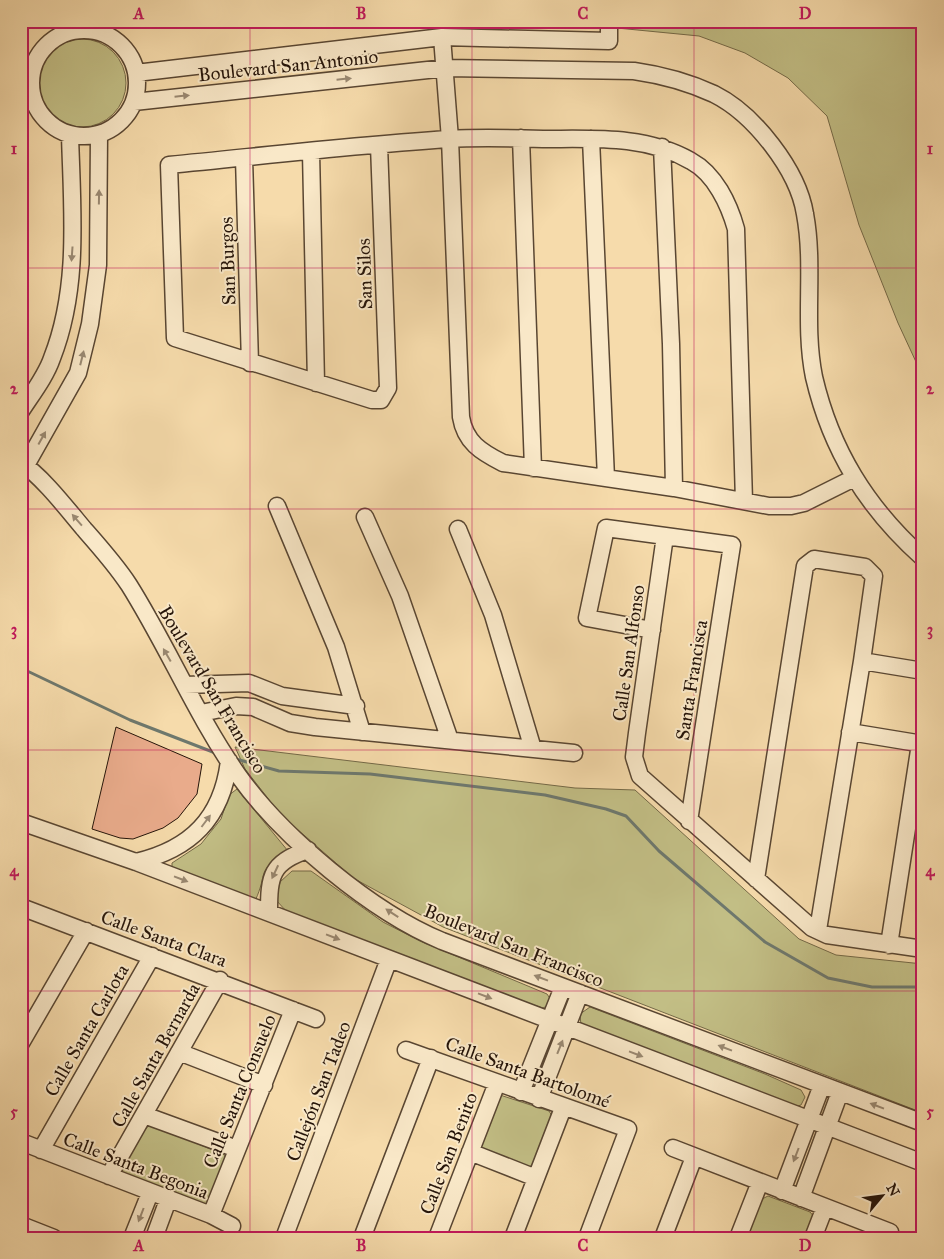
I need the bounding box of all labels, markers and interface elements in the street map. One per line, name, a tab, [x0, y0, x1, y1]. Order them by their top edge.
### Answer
text: A	[133, 4, 145, 23]
text: B	[356, 4, 366, 23]
text: C	[578, 4, 589, 23]
text: D	[799, 4, 812, 23]
street label: Boulevard San Antonio	[197, 45, 380, 86]
one-way arrow	[336, 75, 352, 83]
one-way arrow	[175, 92, 191, 100]
text: 1	[11, 139, 18, 158]
text: 1	[927, 139, 934, 158]
one-way arrow	[95, 189, 103, 205]
street label: San Burgos	[214, 216, 242, 306]
street label: San Silos	[352, 238, 377, 310]
one-way arrow	[67, 246, 75, 262]
one-way arrow	[78, 350, 86, 365]
text: 2	[10, 379, 19, 398]
text: 2	[926, 379, 935, 398]
one-way arrow	[37, 431, 46, 445]
one-way arrow	[71, 514, 82, 527]
street label: Calle San Alfonso	[608, 583, 649, 723]
street label: Boulevard San Francisco	[153, 601, 272, 778]
street label: Santa Francisca	[671, 617, 713, 742]
text: 3	[11, 620, 17, 640]
text: 3	[927, 620, 933, 640]
one-way arrow	[163, 648, 172, 661]
one-way arrow	[201, 814, 211, 828]
text: 4	[10, 861, 20, 881]
text: 4	[926, 861, 936, 881]
one-way arrow	[271, 865, 279, 879]
one-way arrow	[174, 875, 189, 883]
street label: Boulevard San Francisco	[421, 899, 607, 992]
street label: Calle Santa Clara	[98, 905, 231, 972]
one-way arrow	[385, 909, 399, 918]
one-way arrow	[326, 933, 341, 941]
street label: Calle Santa Carlota	[39, 959, 134, 1100]
one-way arrow	[533, 974, 548, 981]
street label: Calle Santa Bernarda	[106, 978, 205, 1132]
one-way arrow	[477, 992, 492, 1000]
street label: Calle Santa Consuelo	[198, 1011, 281, 1171]
street label: Callejón San Tadeo	[281, 1018, 356, 1164]
street label: Calle Santa Bartolomé	[442, 1032, 613, 1113]
one-way arrow	[557, 1040, 565, 1054]
one-way arrow	[717, 1044, 732, 1052]
one-way arrow	[629, 1050, 644, 1058]
street label: Calle San Benito	[415, 1089, 482, 1217]
text: 5	[10, 1102, 18, 1121]
one-way arrow	[869, 1102, 884, 1110]
text: 5	[926, 1102, 934, 1121]
street label: Calle Santa Begonia	[60, 1127, 213, 1205]
one-way arrow	[791, 1148, 799, 1162]
north arrow	[856, 1172, 906, 1222]
text: N	[883, 1181, 903, 1199]
one-way arrow	[137, 1208, 145, 1223]
text: A	[133, 1236, 145, 1255]
text: B	[356, 1236, 366, 1255]
text: C	[578, 1236, 589, 1255]
text: D	[799, 1236, 812, 1255]

